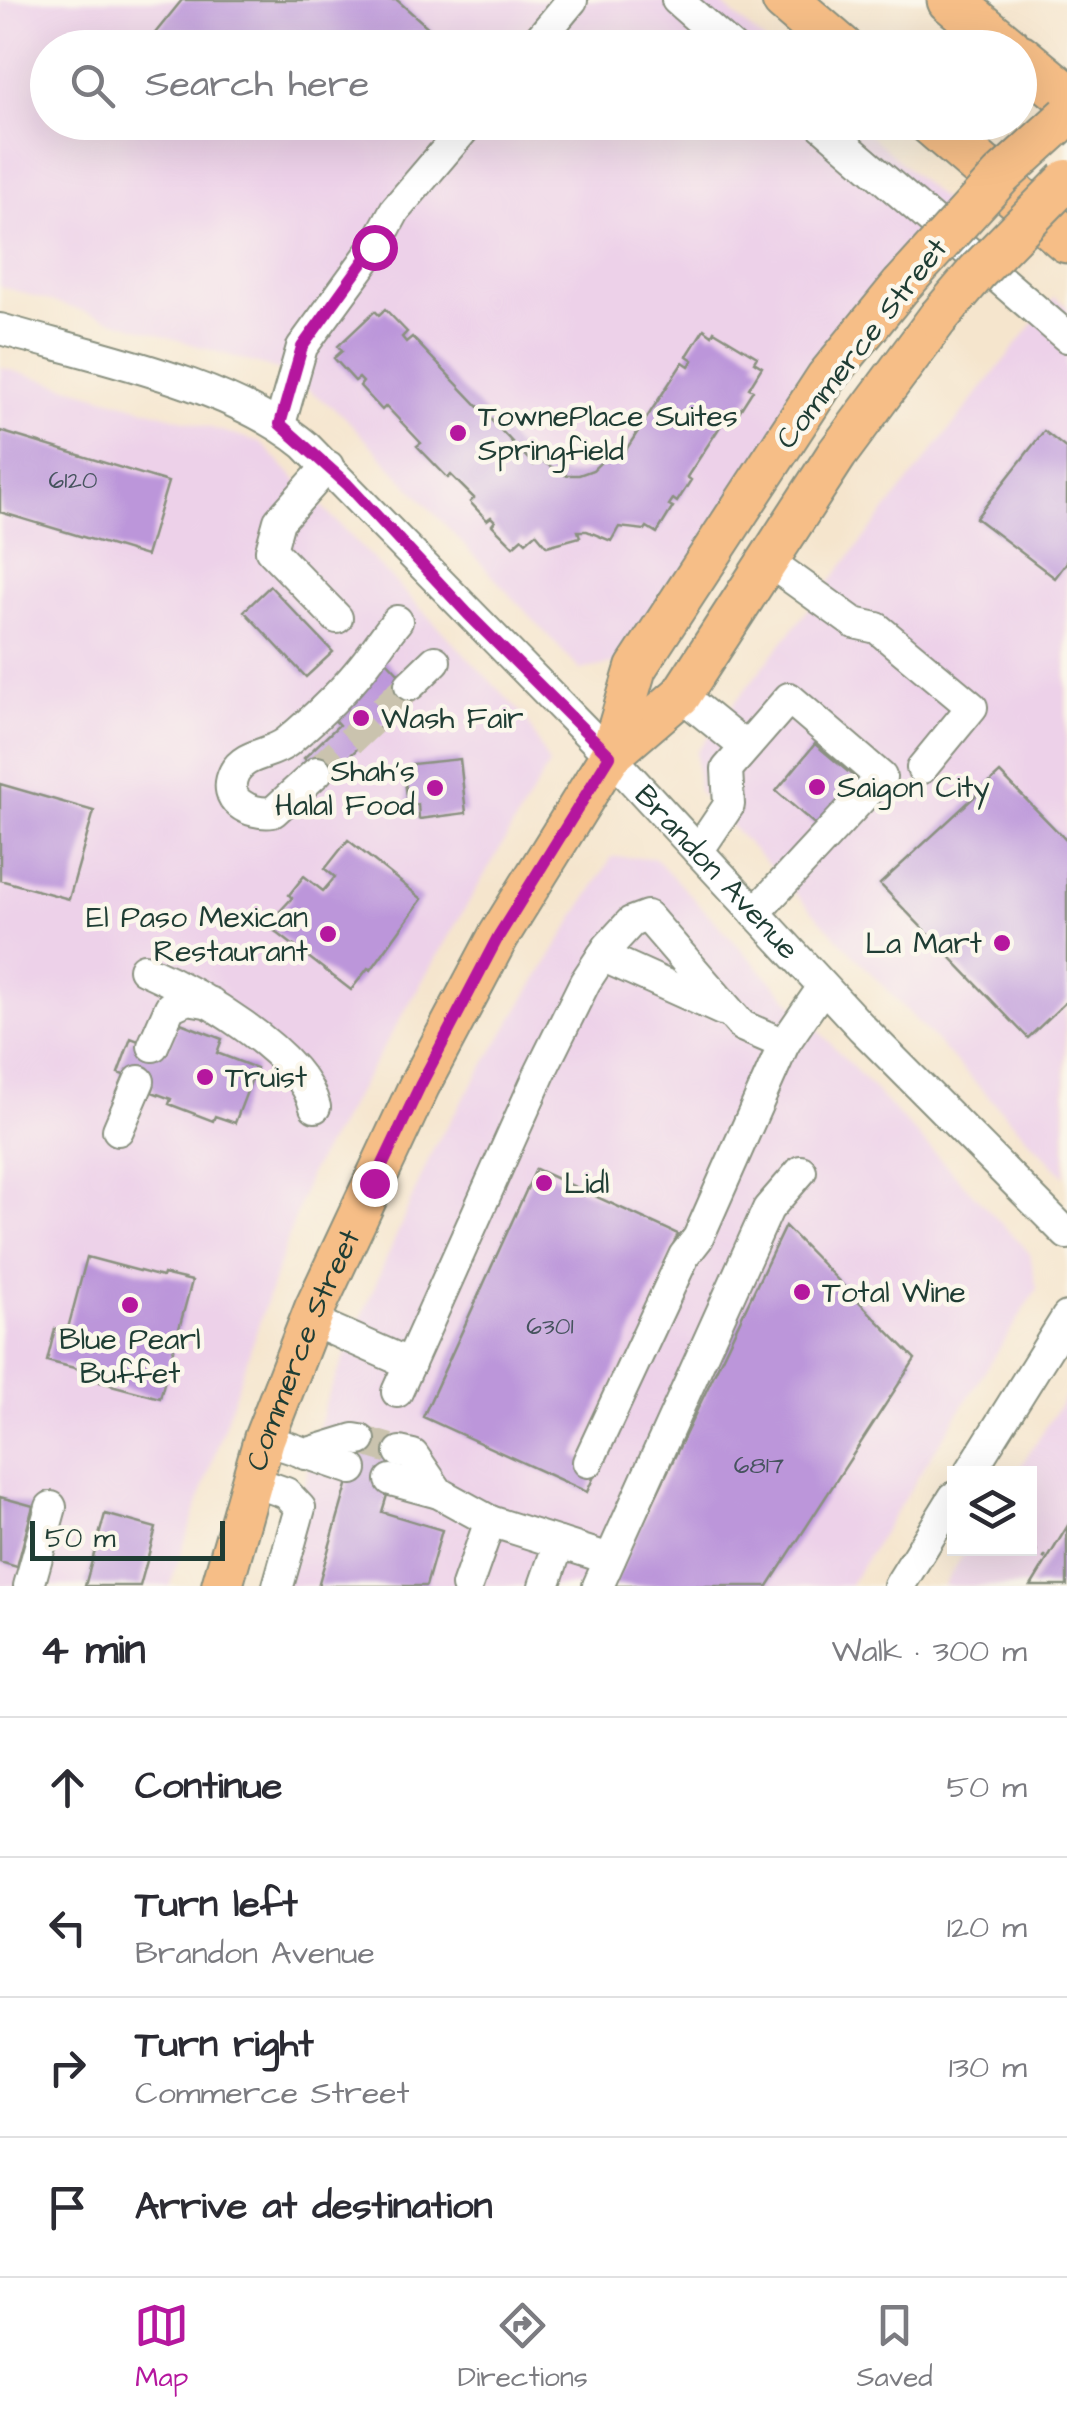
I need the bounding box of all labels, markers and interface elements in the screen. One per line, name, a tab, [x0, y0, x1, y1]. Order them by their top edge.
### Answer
search box	[30, 30, 1037, 140]
icon: search	[65, 58, 120, 113]
text: Search here	[145, 59, 369, 111]
route start	[352, 225, 398, 271]
street label: Commerce Street	[766, 229, 958, 458]
place label: TownePlace Suites Springfield	[478, 396, 738, 473]
marker: TownePlace Suites Springfield	[447, 422, 469, 444]
house number: 6120	[49, 463, 98, 498]
place label: Wash Fair	[381, 698, 524, 740]
marker: Wash Fair	[350, 707, 372, 729]
place label: Shah's Halal Food	[275, 751, 415, 827]
place label: Saigon City	[837, 767, 990, 810]
street label: Brandon Avenue	[625, 776, 808, 969]
marker: Saigon City	[806, 776, 828, 798]
marker: Shah's Halal Food	[424, 777, 446, 799]
place label: El Paso Mexican Restaurant	[86, 897, 308, 973]
marker: El Paso Mexican Restaurant	[317, 923, 339, 945]
place label: La Mart	[865, 923, 982, 965]
marker: La Mart	[991, 932, 1013, 954]
place label: Truist	[225, 1057, 307, 1099]
marker: Truist	[194, 1066, 216, 1088]
route end	[352, 1161, 398, 1207]
place label: Lidl	[564, 1163, 609, 1205]
marker: Lidl	[533, 1172, 555, 1194]
street label: Commerce Street	[236, 1222, 371, 1475]
place label: Total Wine	[822, 1272, 966, 1314]
marker: Total Wine	[791, 1281, 813, 1303]
marker: Blue Pearl Buffet	[119, 1294, 141, 1316]
house number: 6301	[526, 1309, 574, 1344]
place label: Blue Pearl Buffet	[59, 1319, 201, 1395]
house number: 6817	[734, 1448, 784, 1483]
map controls	[947, 1466, 1037, 1556]
button: layers	[947, 1466, 1037, 1556]
scale bar	[30, 1516, 225, 1560]
text: 50 m	[45, 1519, 116, 1558]
text: 4 min	[40, 1622, 145, 1680]
text: Walk · 300 m	[831, 1629, 1027, 1674]
icon: ahead	[40, 1760, 95, 1815]
text: Continue	[135, 1761, 282, 1813]
text: 50 m	[946, 1765, 1027, 1810]
text: Turn left	[135, 1879, 298, 1931]
icon: left	[40, 1900, 95, 1955]
text: 120 m	[947, 1905, 1027, 1950]
text: Brandon Avenue	[135, 1931, 375, 1976]
text: Turn right	[135, 2019, 314, 2071]
icon: right	[40, 2040, 95, 2095]
text: 130 m	[949, 2045, 1027, 2090]
text: Commerce Street	[135, 2071, 410, 2116]
icon: arrive	[40, 2180, 95, 2235]
text: Arrive at destination	[135, 2181, 492, 2233]
tab: Map	[134, 2298, 189, 2397]
tab: Directions	[458, 2298, 588, 2397]
tab: Saved	[856, 2298, 933, 2397]

